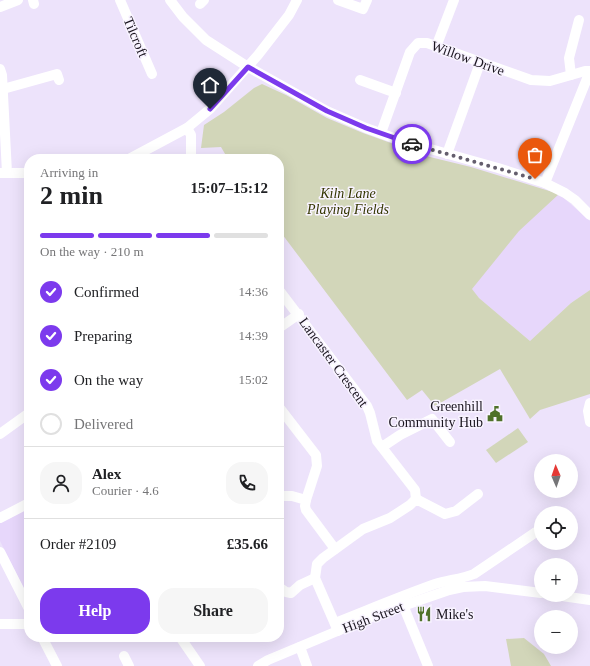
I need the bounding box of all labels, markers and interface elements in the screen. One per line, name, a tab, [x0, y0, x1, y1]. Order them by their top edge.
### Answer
street label: Tilcroft	[120, 15, 151, 60]
street label: Willow Drive	[429, 38, 506, 79]
pin	[193, 68, 227, 109]
icon: home	[199, 74, 221, 96]
courier	[392, 124, 432, 164]
icon: car	[401, 133, 423, 155]
pin	[518, 138, 552, 179]
icon: bag	[524, 144, 546, 166]
text: Arriving in	[40, 165, 98, 180]
text: 15:07–15:12	[191, 180, 268, 196]
text: 2 min	[40, 181, 103, 210]
park label: Kiln Lane Playing Fields	[306, 186, 390, 217]
text: On the way · 210 m	[40, 244, 144, 259]
icon: check	[40, 281, 62, 303]
text: Confirmed	[74, 284, 139, 300]
text: 14:36	[238, 284, 268, 299]
street label: Lancaster Crescent	[296, 315, 371, 410]
icon: check	[40, 325, 62, 347]
text: Preparing	[74, 328, 132, 344]
text: 14:39	[238, 328, 268, 343]
icon: check	[40, 369, 62, 391]
text: On the way	[74, 372, 143, 388]
text: 15:02	[238, 372, 268, 387]
place label: Greenhill Community Hub	[388, 399, 483, 430]
public building icon: Greenhill Community Hub	[486, 405, 504, 423]
text: Delivered	[74, 416, 133, 432]
north arrow	[534, 454, 578, 498]
map controls	[534, 454, 578, 654]
button: person	[40, 462, 82, 504]
button: phone	[226, 462, 268, 504]
text: Alex	[92, 466, 121, 482]
text: Courier · 4.6	[92, 483, 159, 498]
button: locate	[534, 506, 578, 550]
text: Order #2109	[40, 536, 116, 552]
text: £35.66	[227, 536, 268, 552]
button: +	[534, 558, 578, 602]
button: Help	[40, 588, 150, 634]
button: Share	[158, 588, 268, 634]
street label: High Street	[341, 599, 406, 636]
restaurant icon: Mike's	[415, 605, 433, 623]
place label: Mike's	[436, 607, 474, 622]
button: −	[534, 610, 578, 654]

